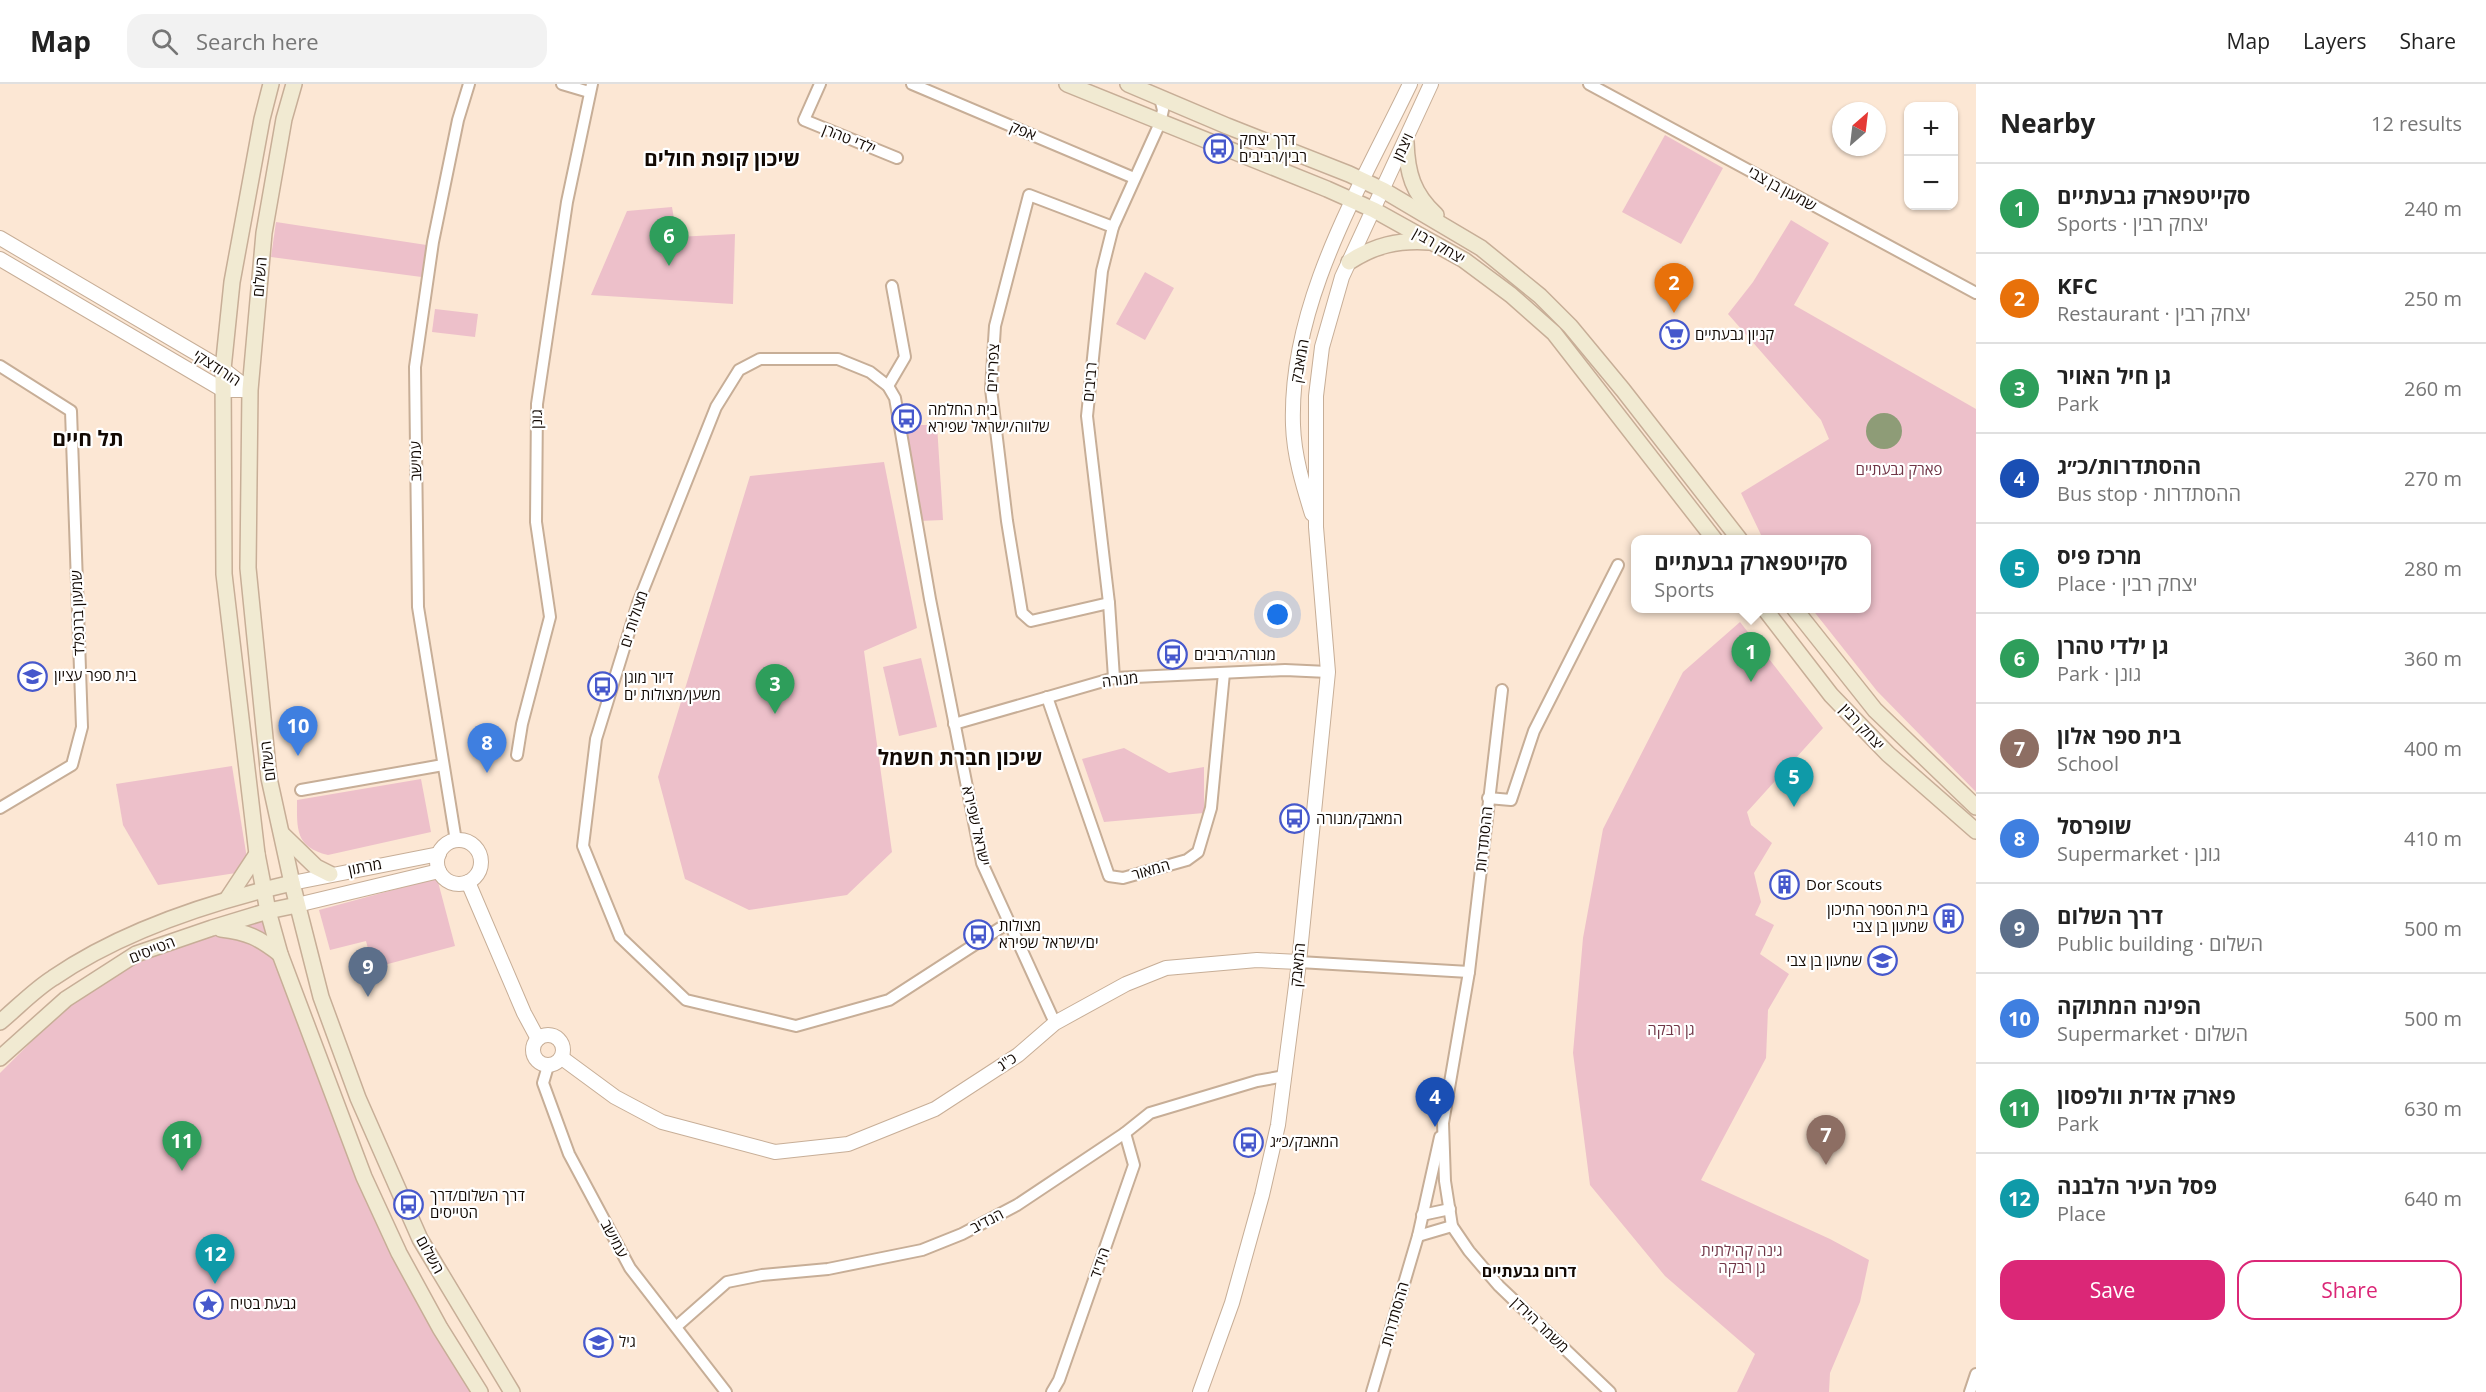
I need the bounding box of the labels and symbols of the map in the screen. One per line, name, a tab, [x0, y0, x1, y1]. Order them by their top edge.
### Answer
north arrow	[1832, 102, 1886, 156]
street label: אפק	[1007, 116, 1040, 144]
street label: ילדי טהרן	[820, 118, 879, 158]
place label: דרך יצחק רבין/רביבים	[1239, 129, 1307, 166]
street label: ויצמן	[1387, 129, 1417, 164]
bus stop icon: דרך יצחק רבין/רביבים	[1202, 133, 1234, 165]
district label: שיכון קופת חולים	[644, 144, 800, 172]
street label: שמעון בן צבי	[1745, 161, 1821, 215]
pin: 6	[650, 216, 688, 266]
street label: יצחק רבין	[1410, 222, 1469, 268]
street label: השלום	[247, 256, 271, 298]
pin: 2	[1654, 264, 1694, 313]
supermarket icon: קניון גבעתיים	[1658, 319, 1690, 351]
place label: קניון גבעתיים	[1695, 324, 1774, 344]
street label: המאבק	[1285, 337, 1313, 384]
street label: צפרירים	[981, 343, 1003, 393]
street label: הורודצקי	[190, 344, 245, 390]
street label: רביבים	[1077, 361, 1101, 403]
place label: בית החלמה שלווה/ישראל שפירא	[928, 399, 1050, 436]
bus stop icon: בית החלמה שלווה/ישראל שפירא	[891, 403, 923, 435]
street label: גונן	[526, 409, 546, 429]
district label: תל חיים	[52, 424, 124, 452]
street label: עמישב	[405, 441, 425, 481]
park label: פארק גבעתיים	[1856, 459, 1943, 479]
street label: שמעון ברנפלד	[65, 569, 88, 656]
street label: מצולות ים	[614, 588, 652, 650]
your location	[1263, 600, 1292, 629]
pin: 1	[1732, 632, 1770, 682]
bus stop icon: מנורה/רביבים	[1157, 639, 1189, 671]
place label: מנורה/רביבים	[1194, 644, 1276, 664]
school or university icon: בית ספר עציון	[17, 660, 49, 692]
pin: 3	[756, 664, 794, 714]
place label: בית ספר עציון	[54, 665, 137, 685]
place label: דיור מוגן משען/מצולות ים	[624, 667, 721, 704]
street label: מנורה	[1101, 667, 1139, 691]
bus stop icon: דיור מוגן משען/מצולות ים	[587, 671, 619, 703]
street label: יצחק רבין	[1836, 699, 1889, 754]
pin: 10	[278, 706, 318, 756]
pin: 8	[468, 724, 506, 773]
street label: השלום	[255, 740, 279, 782]
district label: שיכון חברת חשמל	[878, 743, 1042, 771]
pin: 5	[1774, 758, 1814, 807]
street label: ישראל שפירא	[958, 784, 996, 868]
bus stop icon: המאבק/מנורה	[1279, 803, 1311, 835]
street label: ההסתדרות	[1470, 805, 1496, 873]
place label: המאבק/מנורה	[1316, 808, 1402, 828]
street label: מרתון	[346, 853, 383, 879]
street label: המאור	[1129, 854, 1172, 884]
building icon: Dor Scouts	[1769, 869, 1801, 901]
place label: Dor Scouts	[1806, 874, 1882, 894]
place label: בית הספר התיכון שמעון בן צבי	[1827, 899, 1928, 936]
building icon: בית הספר התיכון שמעון בן צבי	[1933, 903, 1965, 935]
place label: מצולות ים/ישראל שפירא	[999, 915, 1099, 952]
bus stop icon: מצולות ים/ישראל שפירא	[962, 919, 994, 951]
street label: הטייסים	[126, 931, 178, 967]
street label: המאבק	[1285, 942, 1309, 988]
school or university icon: שמעון בן צבי	[1867, 945, 1899, 977]
pin: 9	[348, 948, 388, 997]
place label: שמעון בן צבי	[1787, 950, 1862, 970]
park label: גן רבקה	[1647, 1019, 1695, 1039]
street label: כ"ג	[993, 1047, 1020, 1075]
pin: 4	[1416, 1078, 1454, 1127]
pin: 7	[1806, 1116, 1846, 1165]
pin: 11	[162, 1122, 201, 1171]
bus stop icon: המאבק/כ״ג	[1233, 1126, 1265, 1158]
place label: המאבק/כ״ג	[1270, 1131, 1339, 1151]
place label: דרך השלום/דרך הטייסים	[430, 1185, 525, 1222]
bus stop icon: דרך השלום/דרך הטייסים	[393, 1189, 425, 1221]
street label: הנדיב	[966, 1203, 1007, 1237]
street label: עמישב	[597, 1216, 633, 1261]
street label: השלום	[412, 1232, 449, 1277]
pin: 12	[196, 1234, 234, 1284]
park label: גינה קהילתית גן רבקה	[1701, 1240, 1783, 1277]
street label: הידיד	[1084, 1244, 1114, 1281]
district label: דרום גבעתיים	[1482, 1260, 1577, 1282]
street label: ההסתדרות	[1375, 1279, 1413, 1348]
place icon: גבעת בטיח	[193, 1288, 225, 1320]
street label: משמר הירדן	[1508, 1292, 1574, 1357]
place label: גבעת בטיח	[230, 1293, 296, 1313]
school or university icon: גיל	[582, 1326, 614, 1358]
place label: גיל	[619, 1331, 636, 1351]

